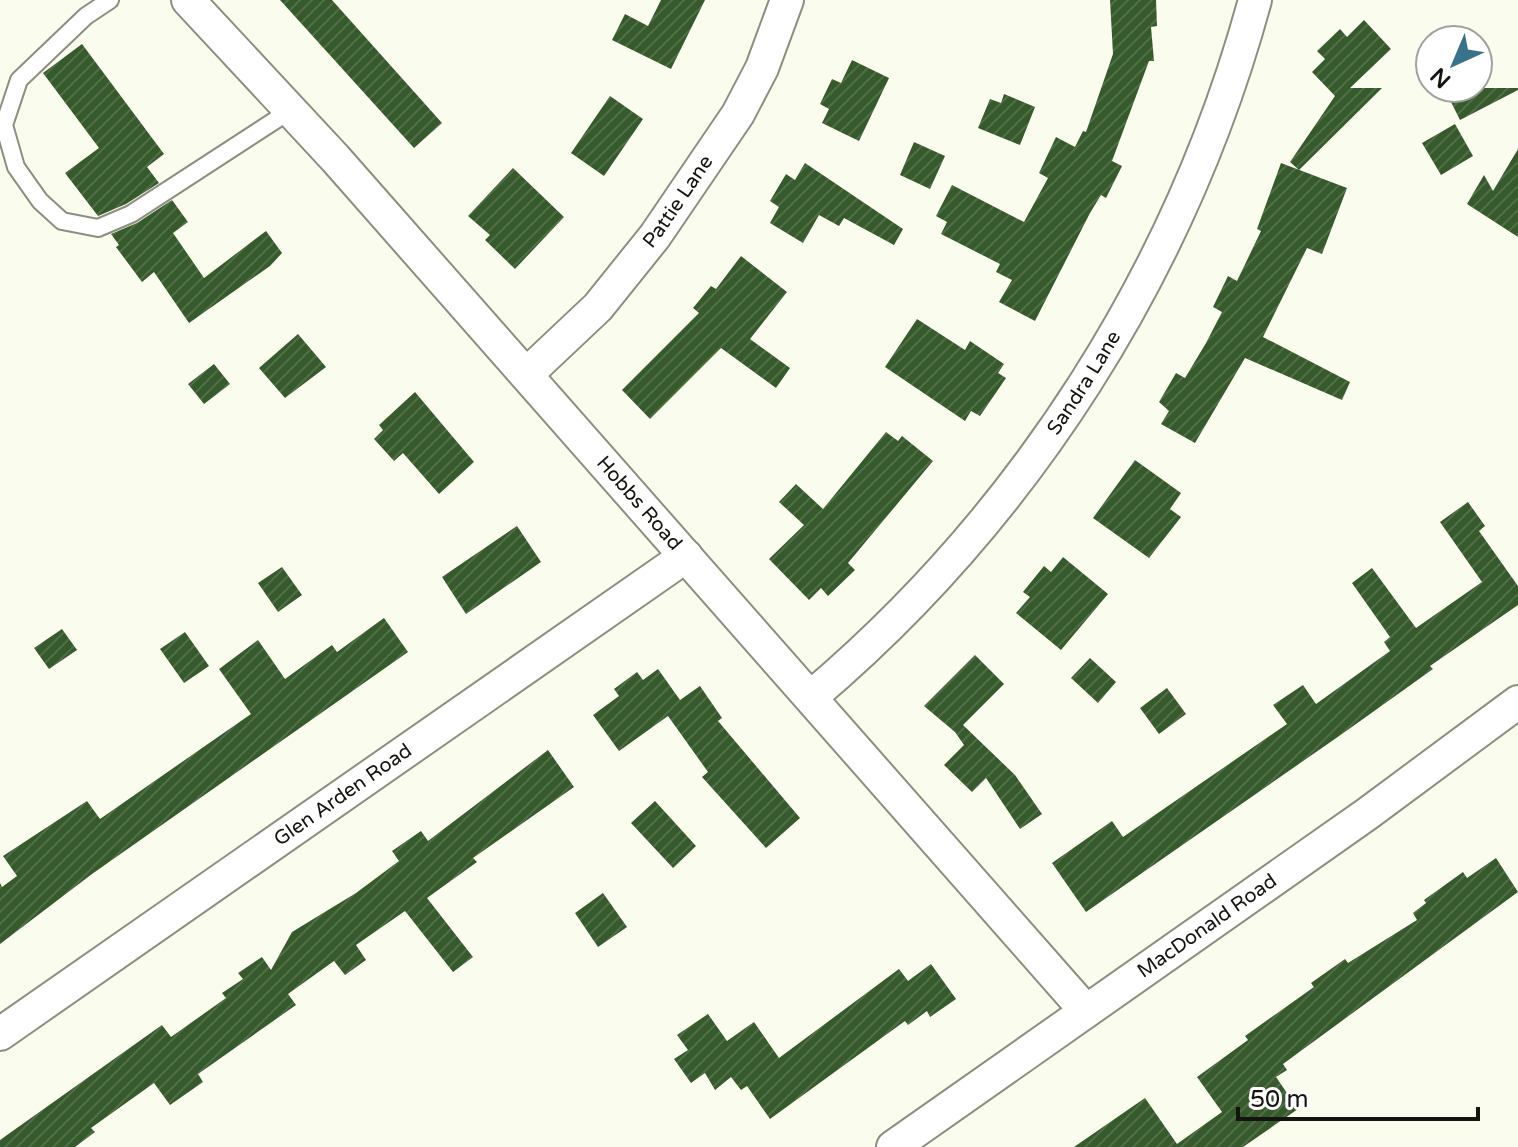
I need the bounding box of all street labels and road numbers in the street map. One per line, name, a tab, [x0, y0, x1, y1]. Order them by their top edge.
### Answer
street label: Pattie Lane	[638, 151, 718, 253]
street label: Sandra Lane	[1042, 327, 1126, 440]
street label: Hobbs Road	[591, 451, 687, 555]
street label: Glen Arden Road	[269, 739, 417, 851]
street label: MacDonald Road	[1133, 869, 1281, 983]

